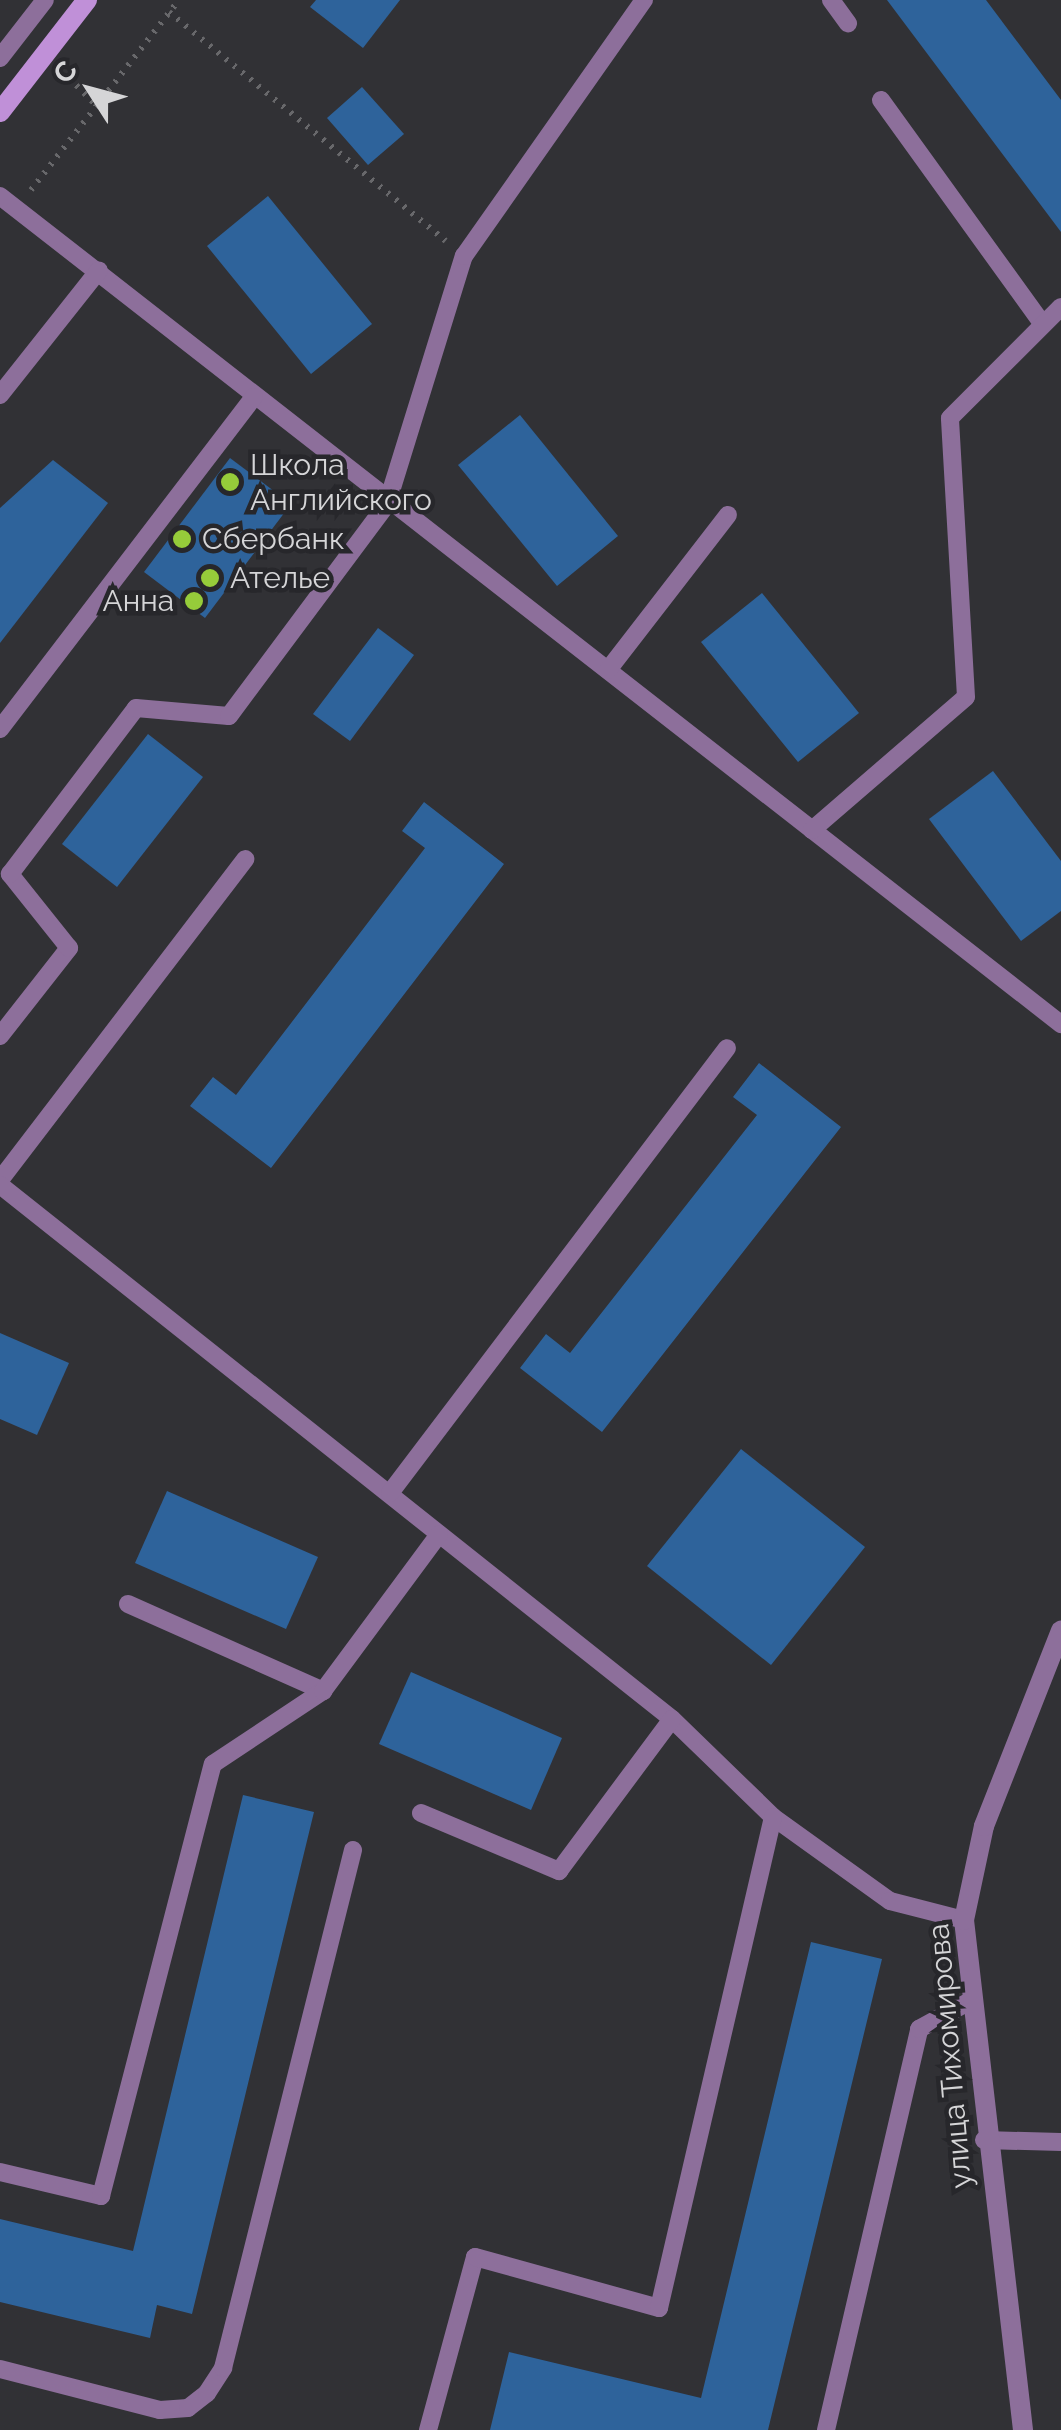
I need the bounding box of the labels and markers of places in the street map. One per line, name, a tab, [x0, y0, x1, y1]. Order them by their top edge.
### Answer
place label: Школа Английского	[250, 447, 432, 518]
marker: Школа Английского	[219, 471, 241, 493]
place label: Сбербанк	[202, 521, 345, 557]
marker: Сбербанк	[171, 528, 193, 550]
place label: Ателье	[230, 560, 330, 596]
marker: Ателье	[199, 567, 221, 589]
place label: Анна	[102, 583, 174, 619]
marker: Анна	[183, 590, 205, 612]

